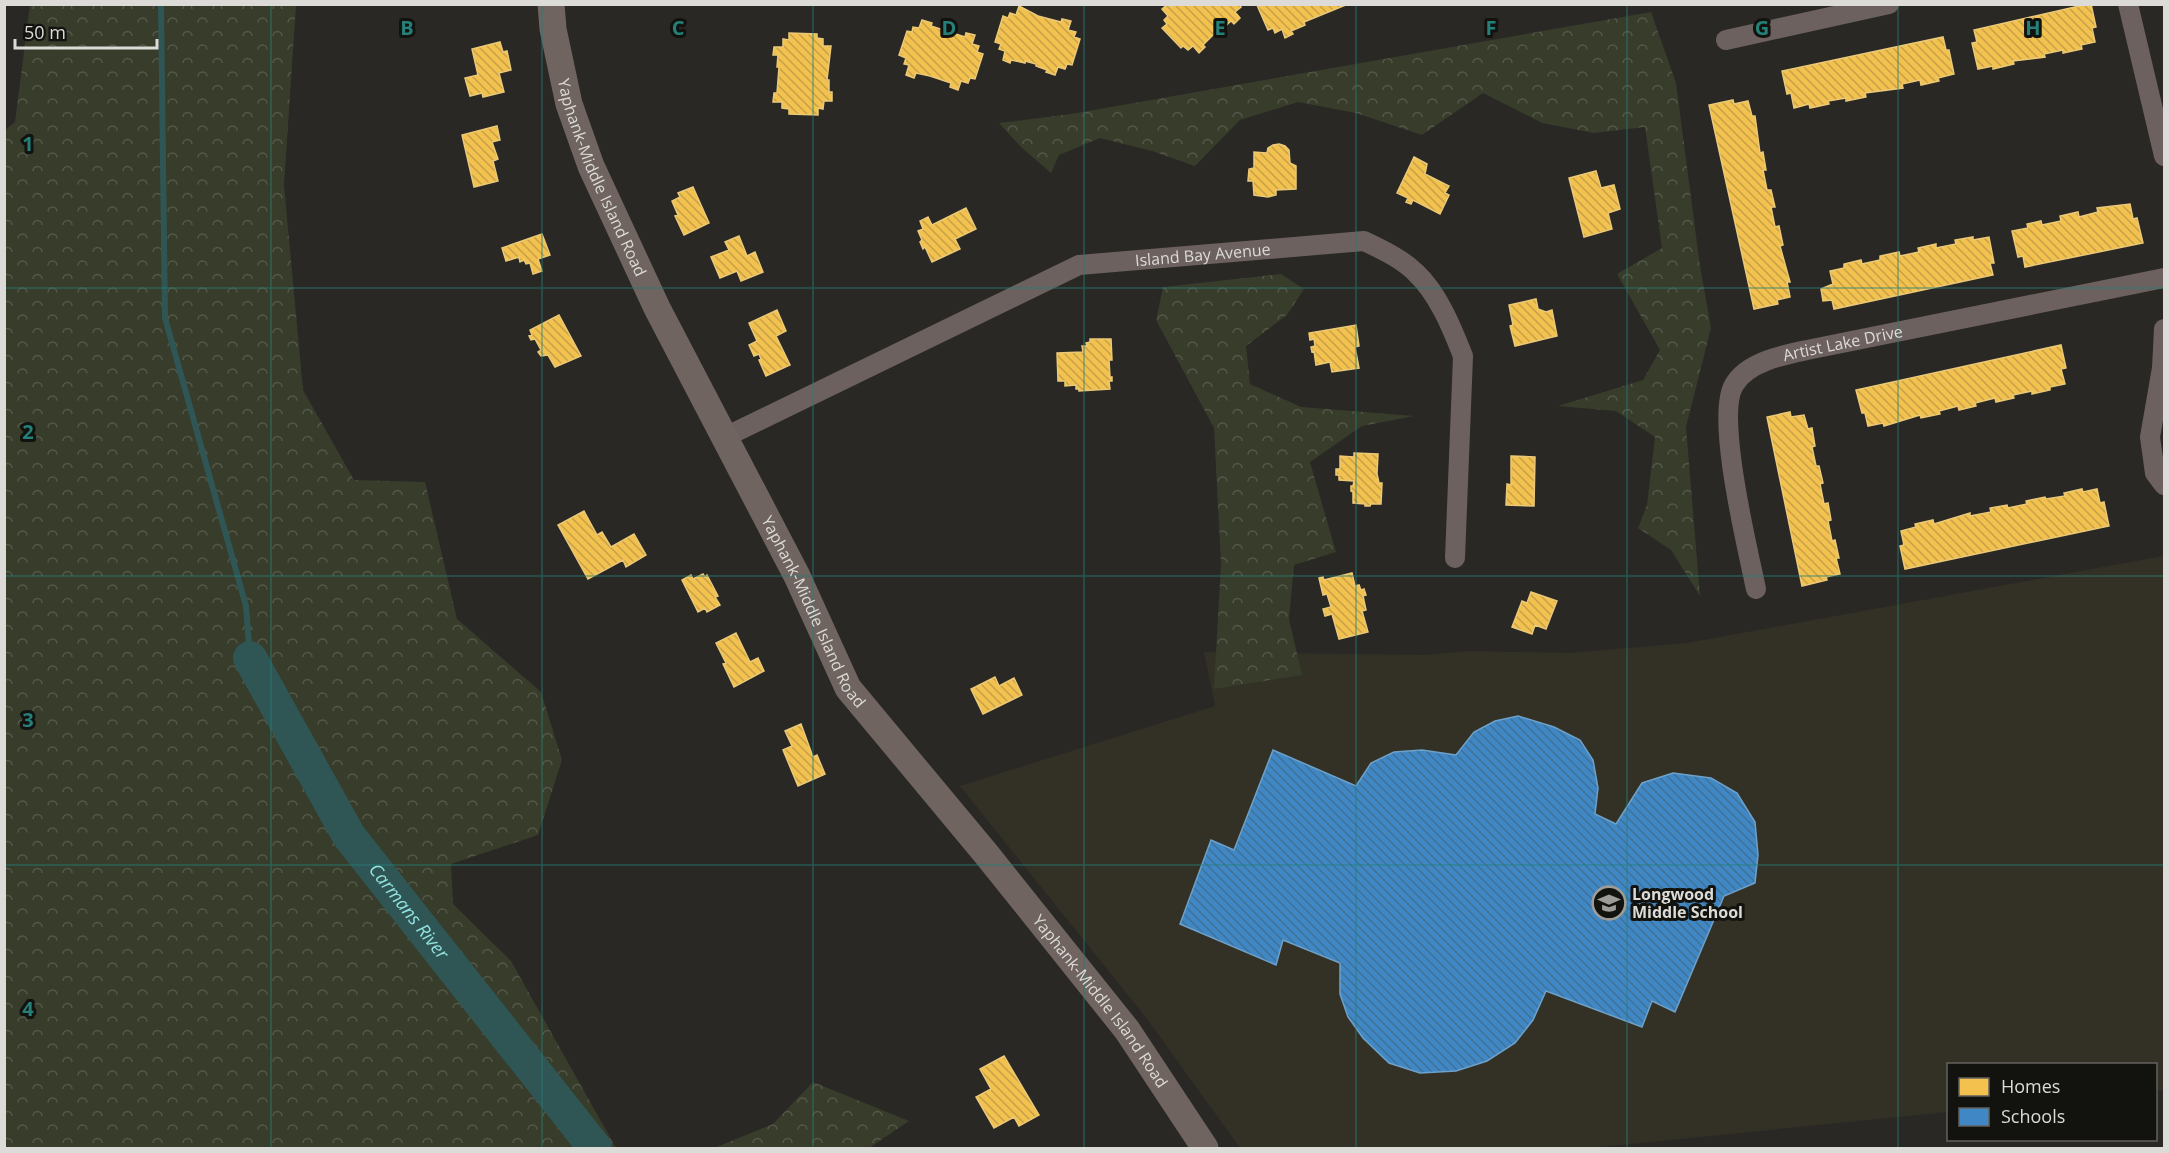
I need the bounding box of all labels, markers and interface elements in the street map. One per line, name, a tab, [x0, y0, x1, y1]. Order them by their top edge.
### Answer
scale bar	[15, 12, 158, 50]
text: B	[400, 14, 414, 41]
text: C	[672, 14, 685, 41]
text: D	[942, 14, 956, 41]
text: E	[1214, 14, 1226, 41]
text: F	[1486, 14, 1496, 41]
text: G	[1755, 14, 1769, 41]
text: H	[2025, 14, 2041, 41]
text: 50 m	[24, 20, 66, 44]
street label: Yaphank-Middle Island Road	[553, 77, 652, 280]
text: 1	[22, 130, 34, 157]
street label: Island Bay Avenue	[1134, 238, 1271, 271]
street label: Artist Lake Drive	[1780, 320, 1905, 366]
text: 2	[22, 418, 34, 445]
street label: Yaphank-Middle Island Road	[756, 512, 871, 712]
text: 3	[22, 706, 34, 733]
water label: Carmans River	[364, 858, 455, 965]
place label: Longwood Middle School	[1632, 883, 1743, 923]
school or university icon: Longwood Middle School	[1591, 885, 1627, 921]
street label: Yaphank-Middle Island Road	[1028, 910, 1173, 1092]
text: 4	[22, 995, 34, 1022]
legend	[1947, 1063, 2157, 1141]
text: Homes	[2001, 1074, 2060, 1098]
text: Schools	[2001, 1104, 2065, 1128]

